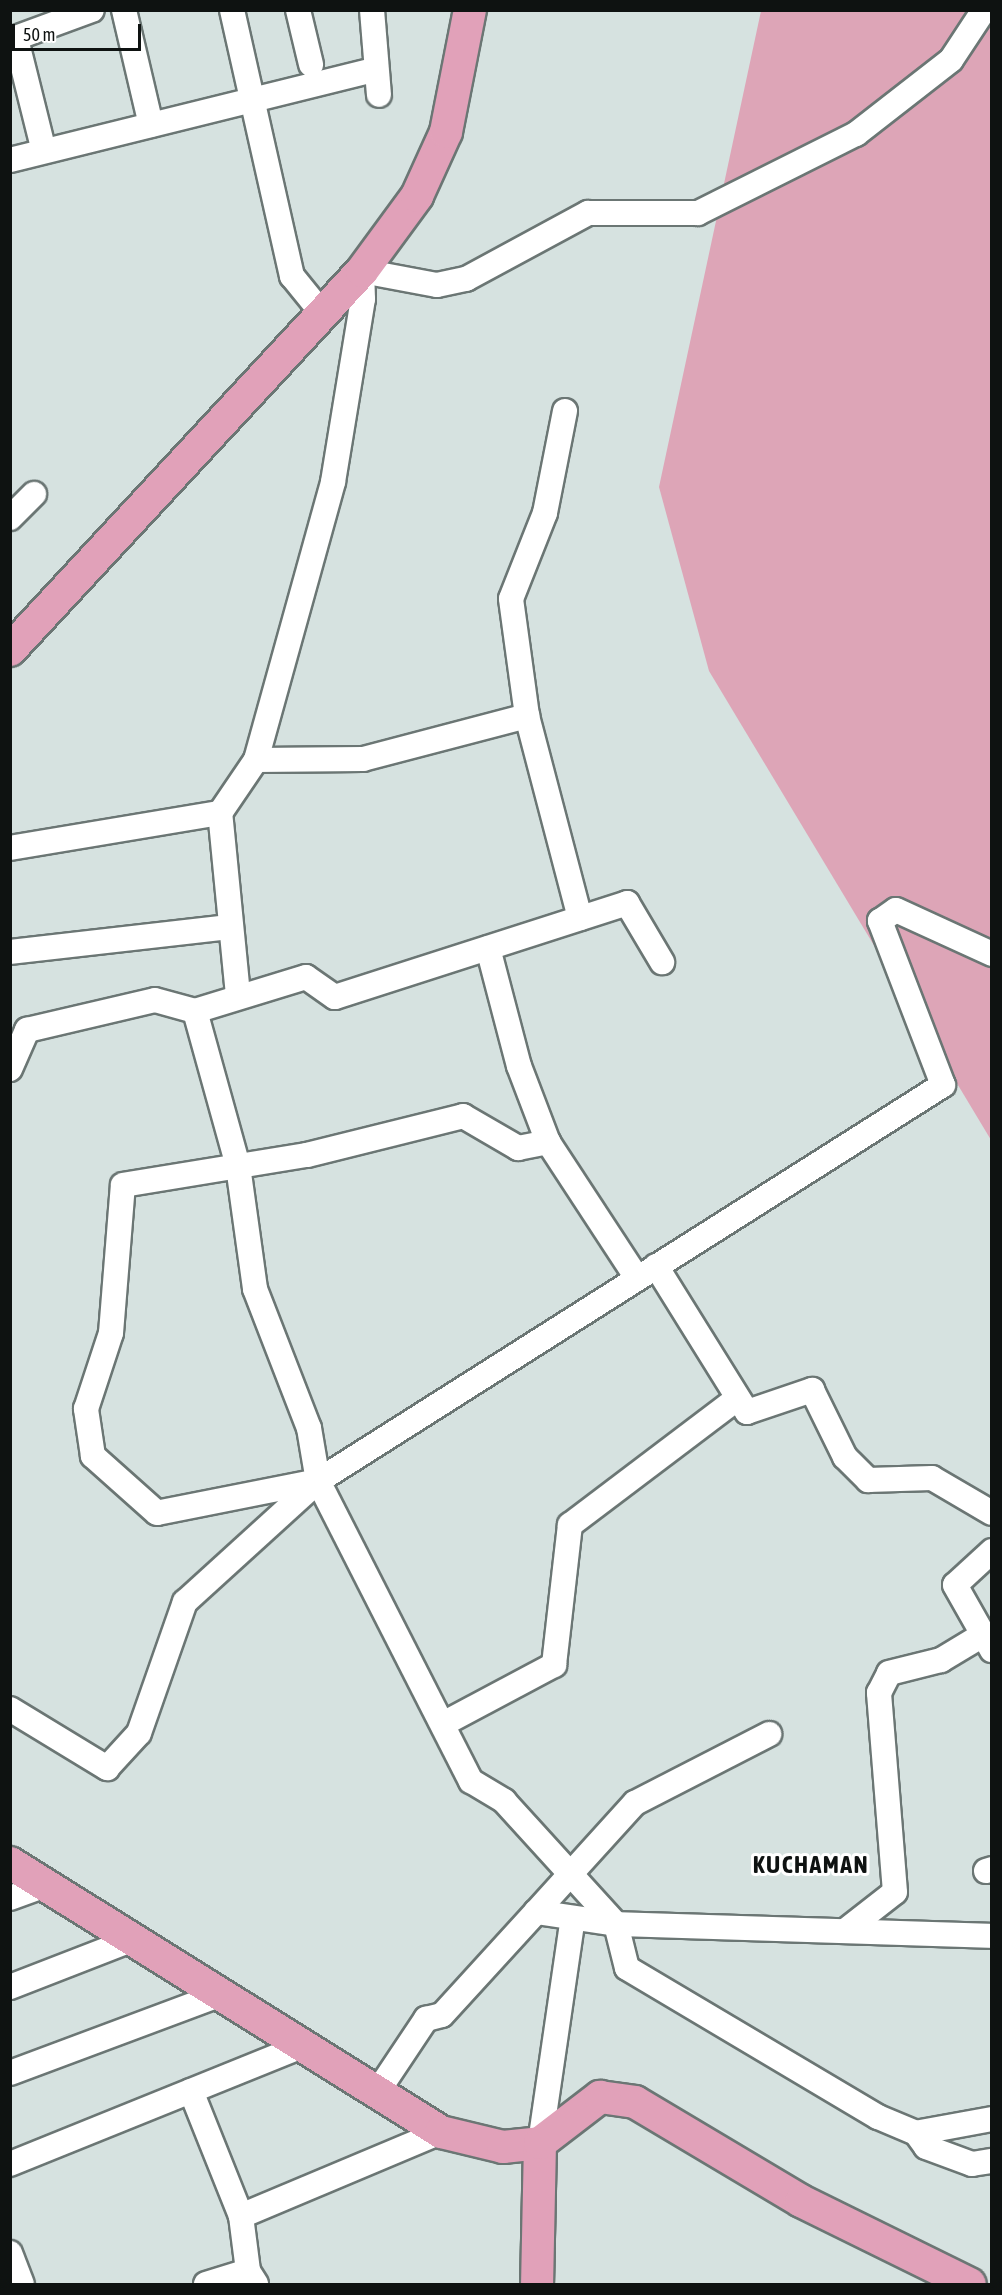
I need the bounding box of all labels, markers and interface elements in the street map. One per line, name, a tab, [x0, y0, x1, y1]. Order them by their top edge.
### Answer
scale bar	[15, 12, 144, 50]
text: 50 m	[23, 24, 55, 45]
district label: KUCHAMAN	[753, 1851, 869, 1879]

